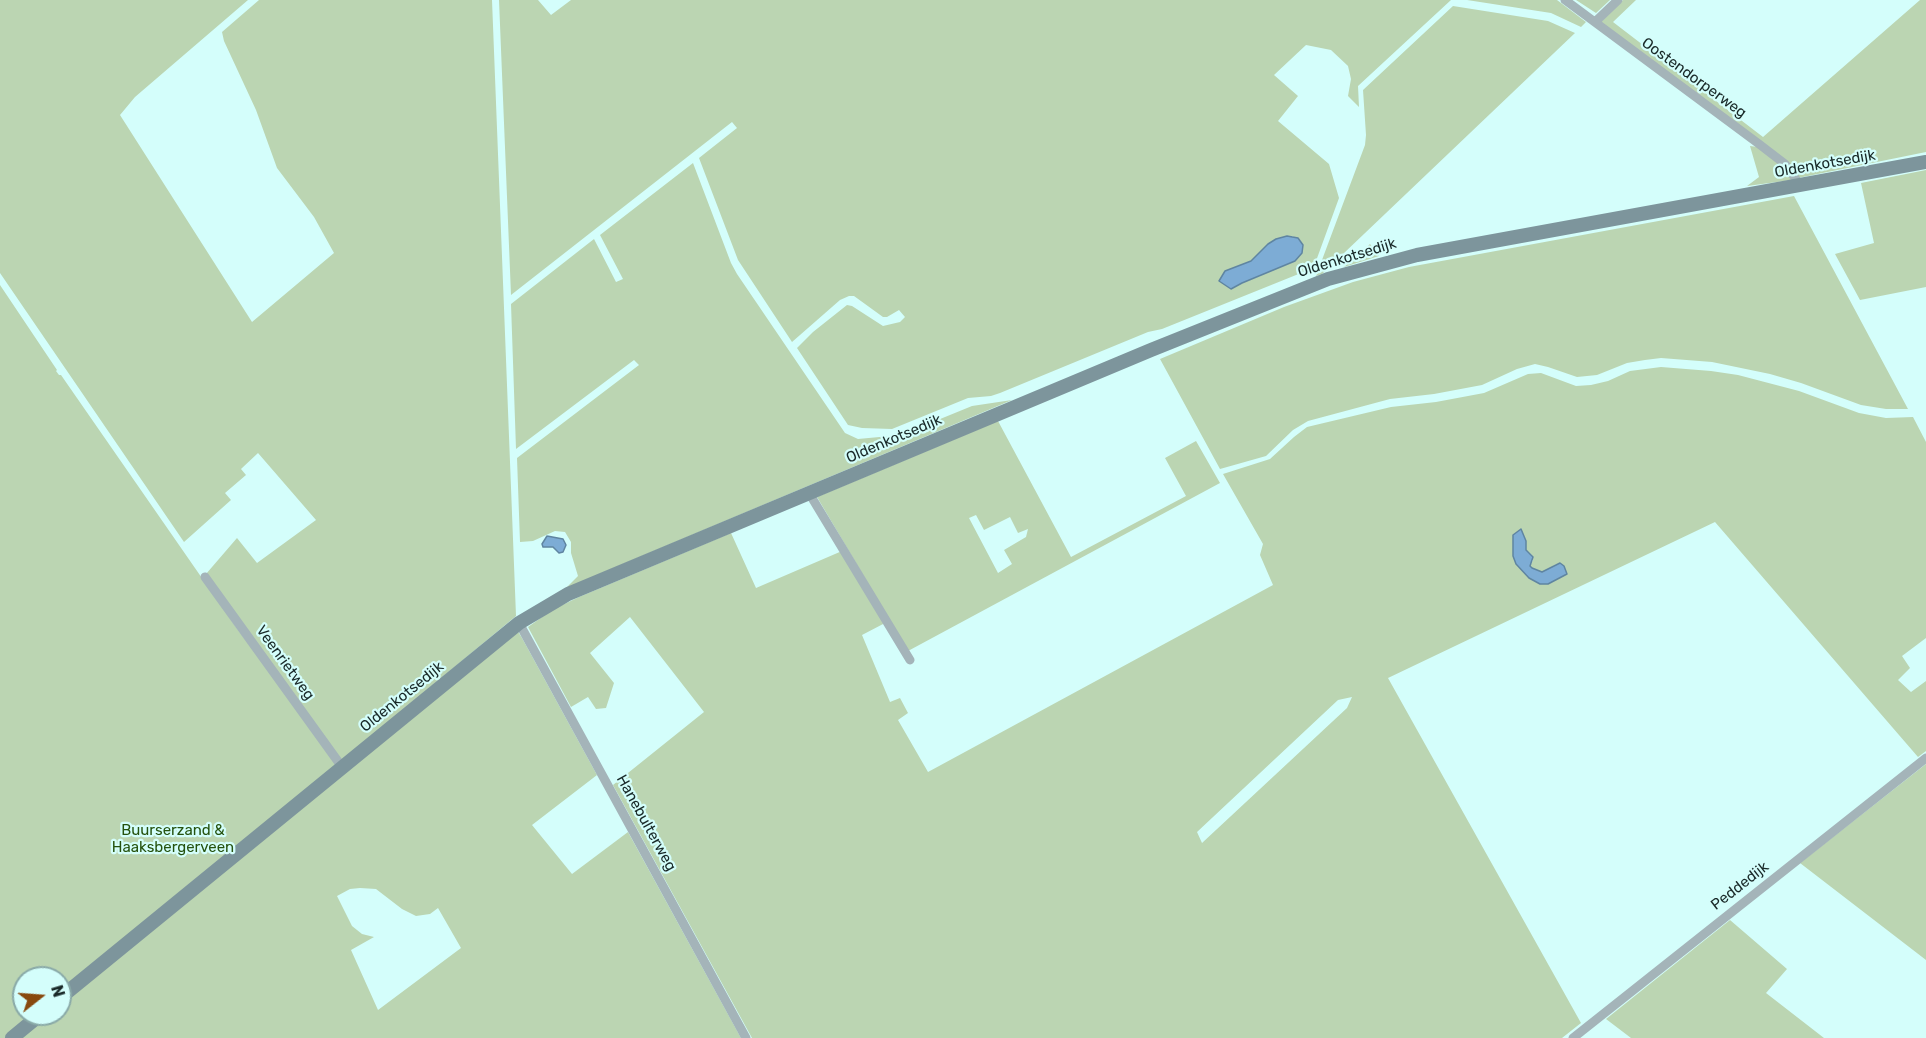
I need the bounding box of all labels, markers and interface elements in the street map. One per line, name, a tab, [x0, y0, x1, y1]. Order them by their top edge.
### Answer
street label: Oostendorperweg	[1638, 34, 1750, 122]
street label: Oldenkotsedijk	[1773, 146, 1877, 182]
street label: Oldenkotsedijk	[1296, 234, 1398, 282]
street label: Oldenkotsedijk	[843, 411, 945, 467]
street label: Veenrietweg	[252, 622, 318, 704]
street label: Oldenkotsedijk	[357, 658, 447, 736]
street label: Hanebulterweg	[612, 772, 680, 874]
park label: Buurserzand & Haaksbergerveen	[112, 822, 234, 857]
street label: Peddedijk	[1708, 858, 1772, 914]
north arrow	[12, 966, 72, 1026]
text: N	[47, 983, 69, 999]

